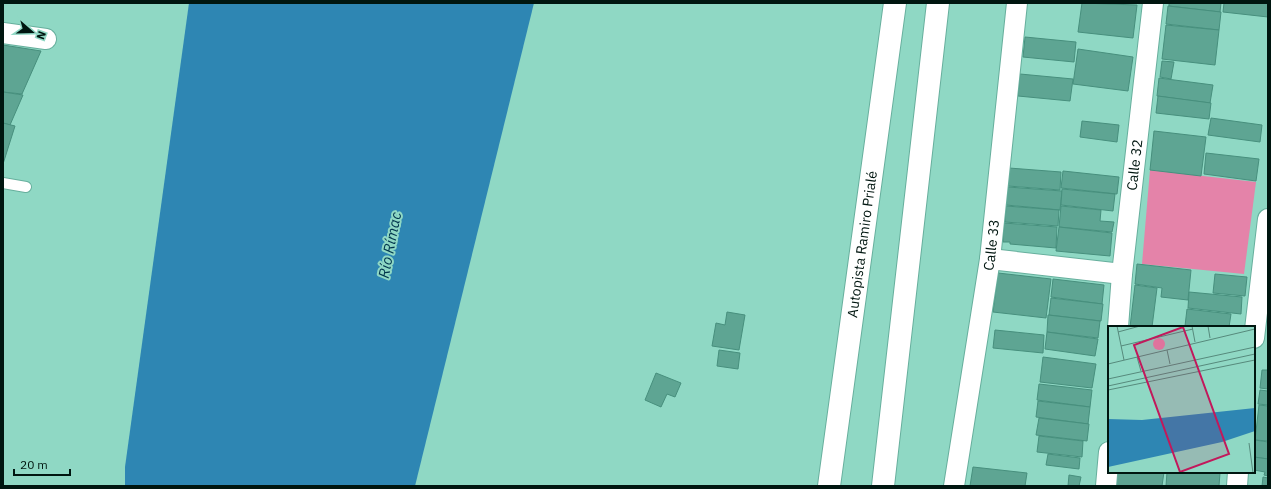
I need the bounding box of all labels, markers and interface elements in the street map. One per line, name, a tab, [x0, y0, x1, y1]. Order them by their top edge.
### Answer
north arrow	[12, 12, 52, 52]
text: N	[33, 29, 49, 42]
street label: Calle 32	[1123, 138, 1146, 191]
street label: Autopista Ramiro Prialé	[843, 169, 881, 319]
water label: Río Rímac	[374, 209, 405, 280]
street label: Calle 33	[979, 218, 1003, 272]
inset map	[1108, 326, 1255, 473]
scale bar	[14, 451, 70, 477]
text: 20 m	[20, 457, 48, 472]

